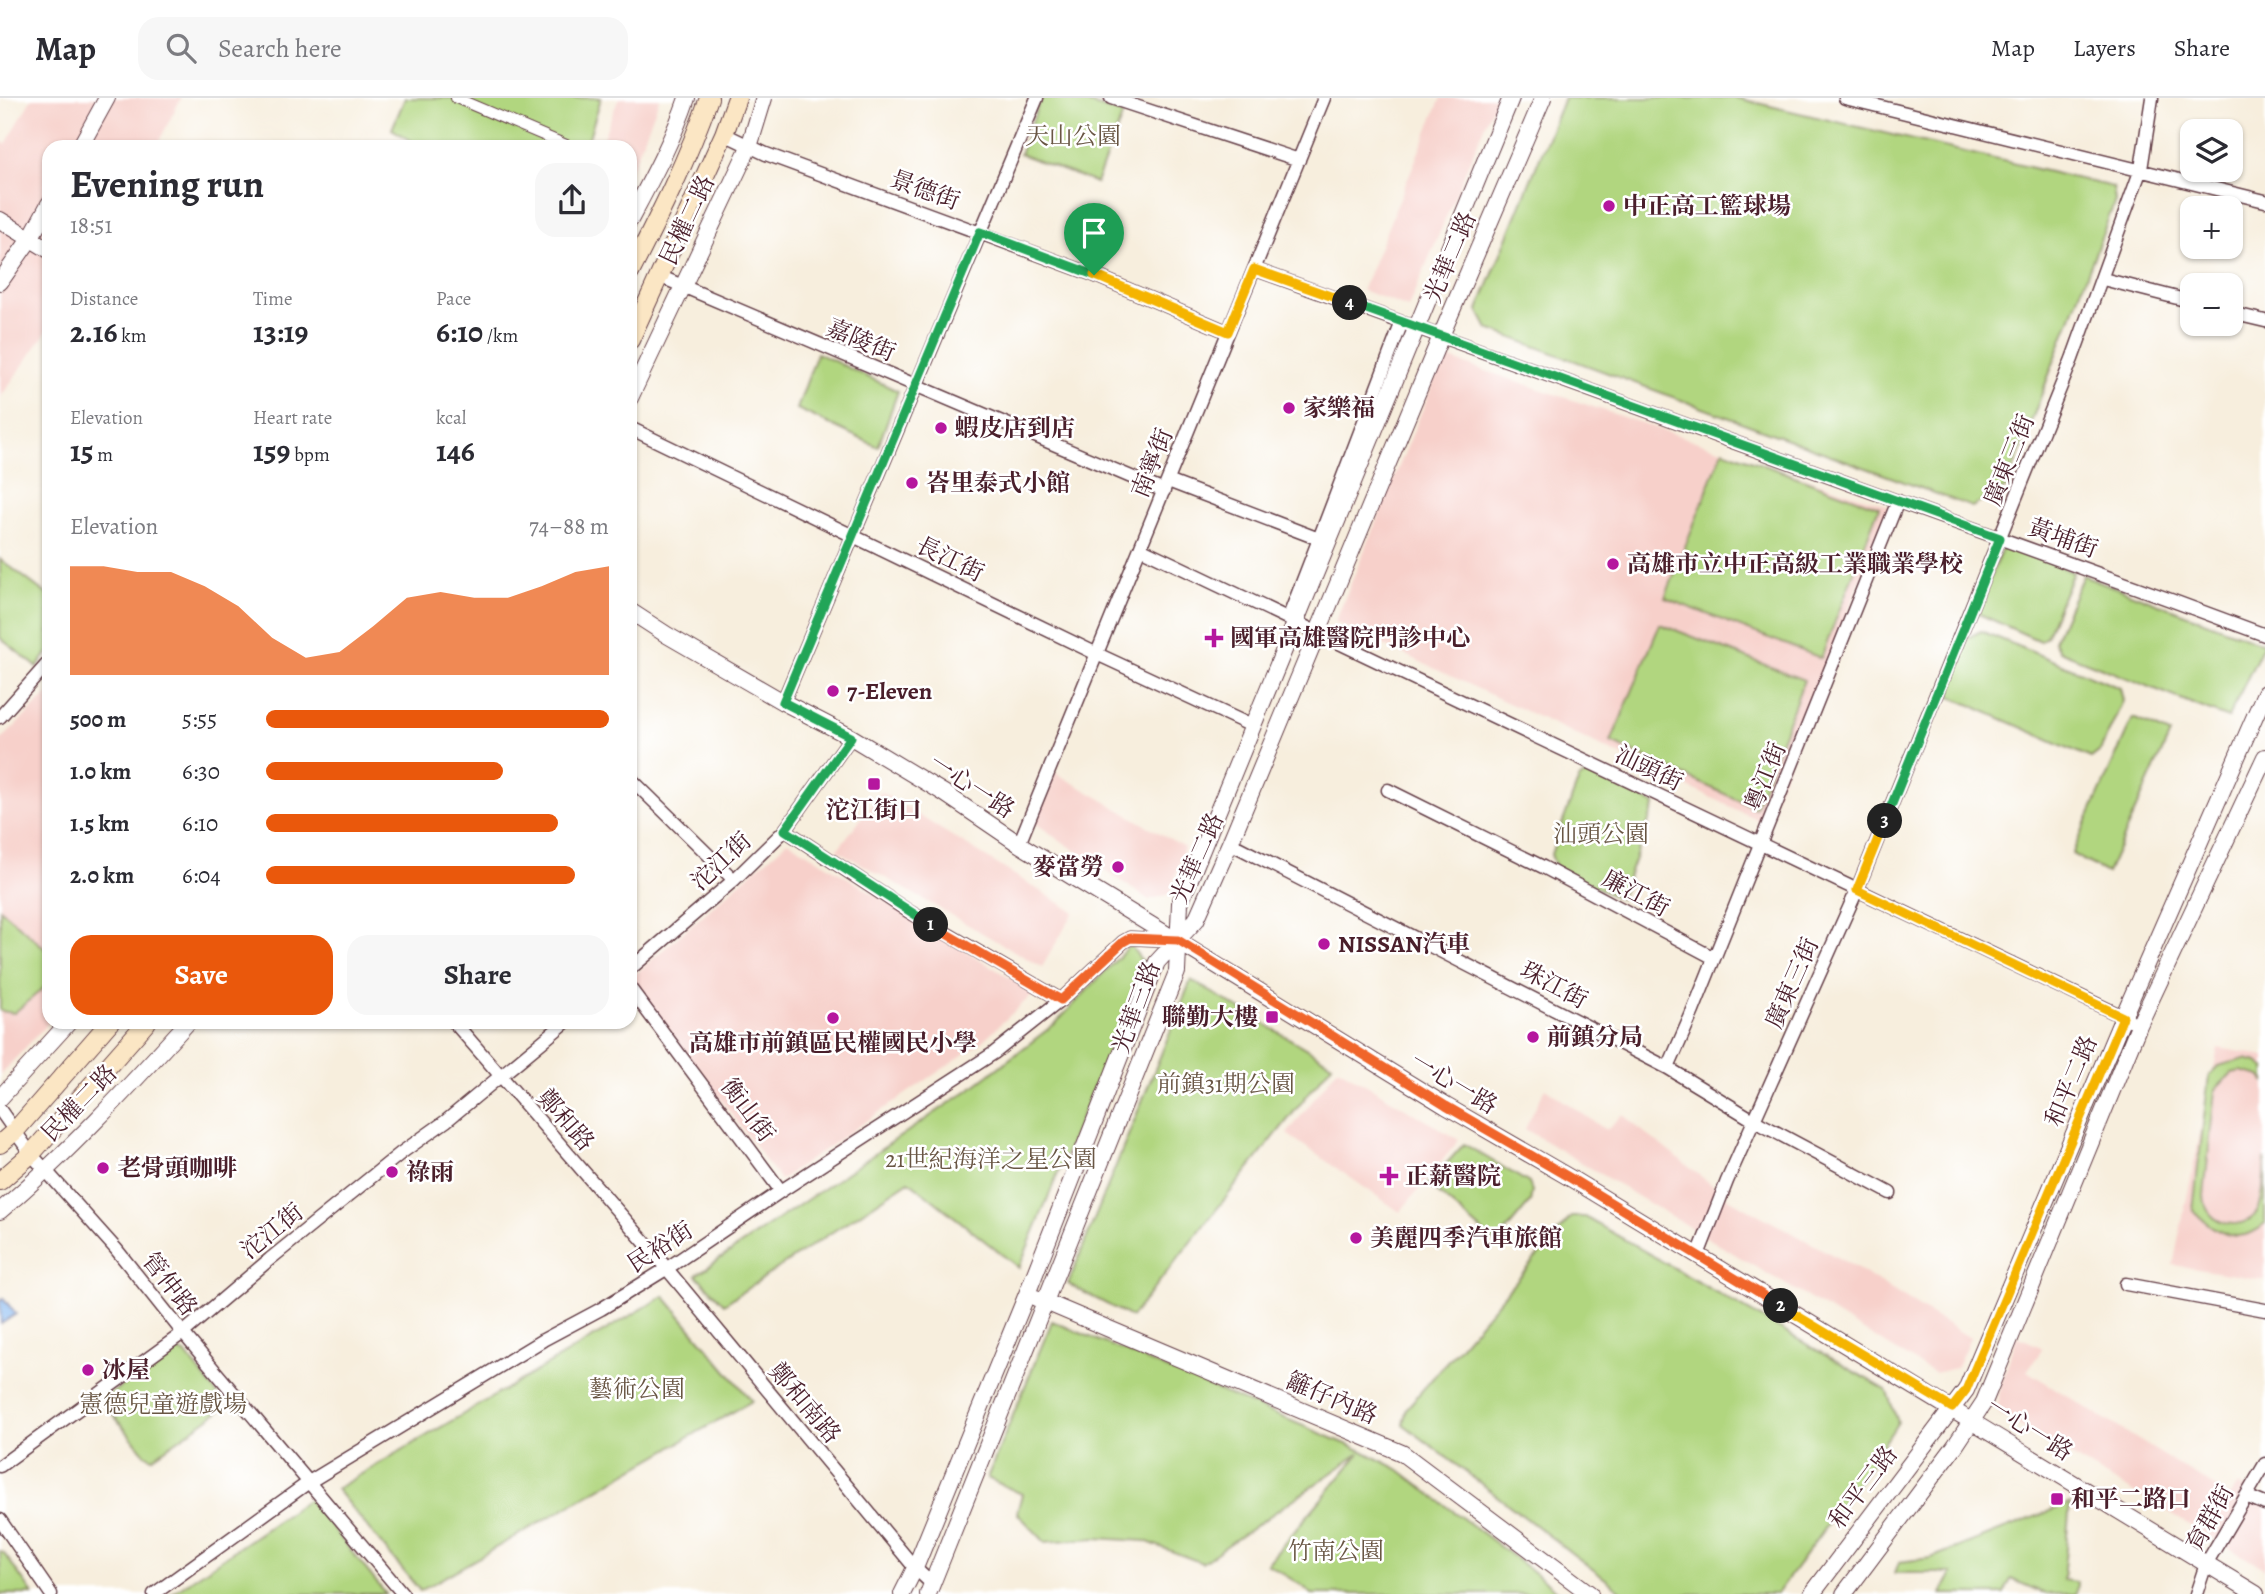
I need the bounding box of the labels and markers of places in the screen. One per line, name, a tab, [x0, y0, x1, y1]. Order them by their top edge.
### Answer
place label: 中正高工籃球場	[1623, 190, 1791, 222]
marker: 中正高工籃球場	[1601, 198, 1617, 214]
pin	[1064, 203, 1124, 275]
pin: 4	[1332, 286, 1368, 320]
place label: 家樂福	[1303, 392, 1375, 424]
marker: 家樂福	[1281, 400, 1297, 416]
place label: 蝦皮店到店	[955, 412, 1075, 444]
marker: 蝦皮店到店	[933, 420, 949, 436]
place label: 峇里泰式小館	[926, 467, 1070, 499]
marker: 峇里泰式小館	[904, 475, 920, 491]
place label: 高雄市立中正高級工業職業學校	[1627, 548, 1963, 580]
marker: 高雄市立中正高級工業職業學校	[1605, 556, 1621, 572]
place label: 國軍高雄醫院門診中心	[1230, 622, 1470, 654]
marker: 國軍高雄醫院門診中心	[1204, 628, 1224, 648]
place label: 7-Eleven	[847, 675, 933, 707]
marker: 7-Eleven	[825, 683, 841, 699]
marker: 沱江街口	[866, 776, 882, 792]
place label: 沱江街口	[826, 794, 922, 826]
pin: 3	[1868, 804, 1902, 838]
place label: 麥當勞	[1032, 851, 1104, 883]
marker: 麥當勞	[1110, 859, 1126, 875]
pin: 1	[914, 908, 948, 942]
place label: NISSAN汽車	[1338, 928, 1471, 960]
marker: NISSAN汽車	[1316, 936, 1332, 952]
place label: 聯勤大樓	[1162, 1001, 1258, 1033]
marker: 聯勤大樓	[1264, 1009, 1280, 1025]
marker: 高雄市前鎮區民權國民小學	[825, 1010, 841, 1026]
place label: 前鎮分局	[1547, 1021, 1643, 1053]
place label: 高雄市前鎮區民權國民小學	[689, 1027, 977, 1059]
marker: 前鎮分局	[1525, 1029, 1541, 1045]
place label: 老骨頭咖啡	[117, 1152, 237, 1184]
place label: 祿雨	[406, 1156, 454, 1188]
marker: 老骨頭咖啡	[95, 1160, 111, 1176]
place label: 正薪醫院	[1405, 1160, 1501, 1192]
marker: 祿雨	[384, 1164, 400, 1180]
marker: 正薪醫院	[1379, 1166, 1399, 1186]
place label: 美麗四季汽車旅館	[1370, 1222, 1562, 1254]
marker: 美麗四季汽車旅館	[1348, 1230, 1364, 1246]
pin: 2	[1764, 1288, 1798, 1324]
place label: 冰屋	[102, 1354, 150, 1386]
marker: 冰屋	[80, 1362, 96, 1378]
place label: 和平二路口	[2071, 1483, 2191, 1515]
marker: 和平二路口	[2049, 1491, 2065, 1507]

